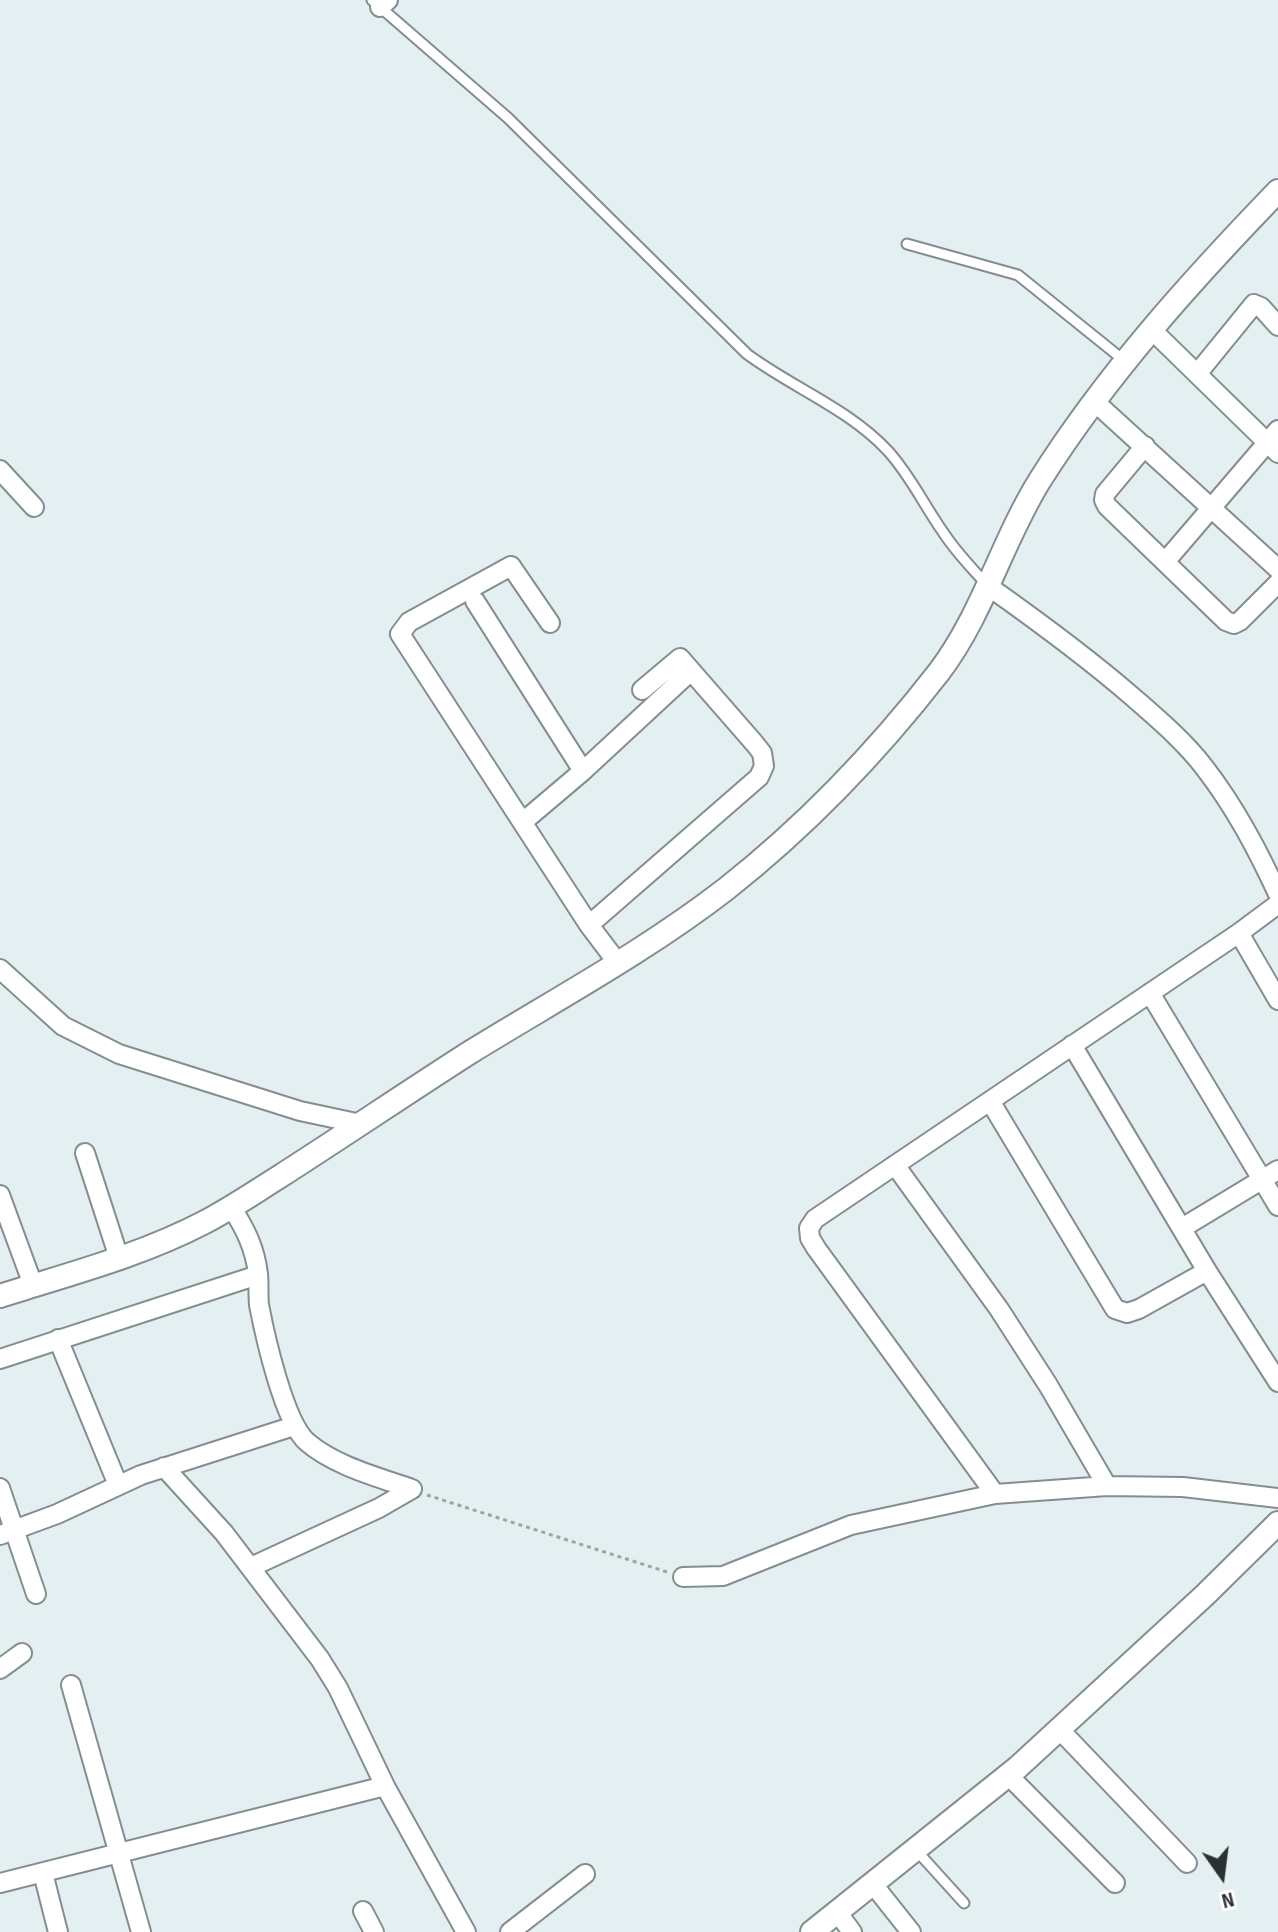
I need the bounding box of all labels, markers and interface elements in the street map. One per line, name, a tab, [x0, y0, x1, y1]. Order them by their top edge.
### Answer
north arrow	[1182, 1836, 1262, 1916]
text: N	[1219, 1885, 1237, 1914]

